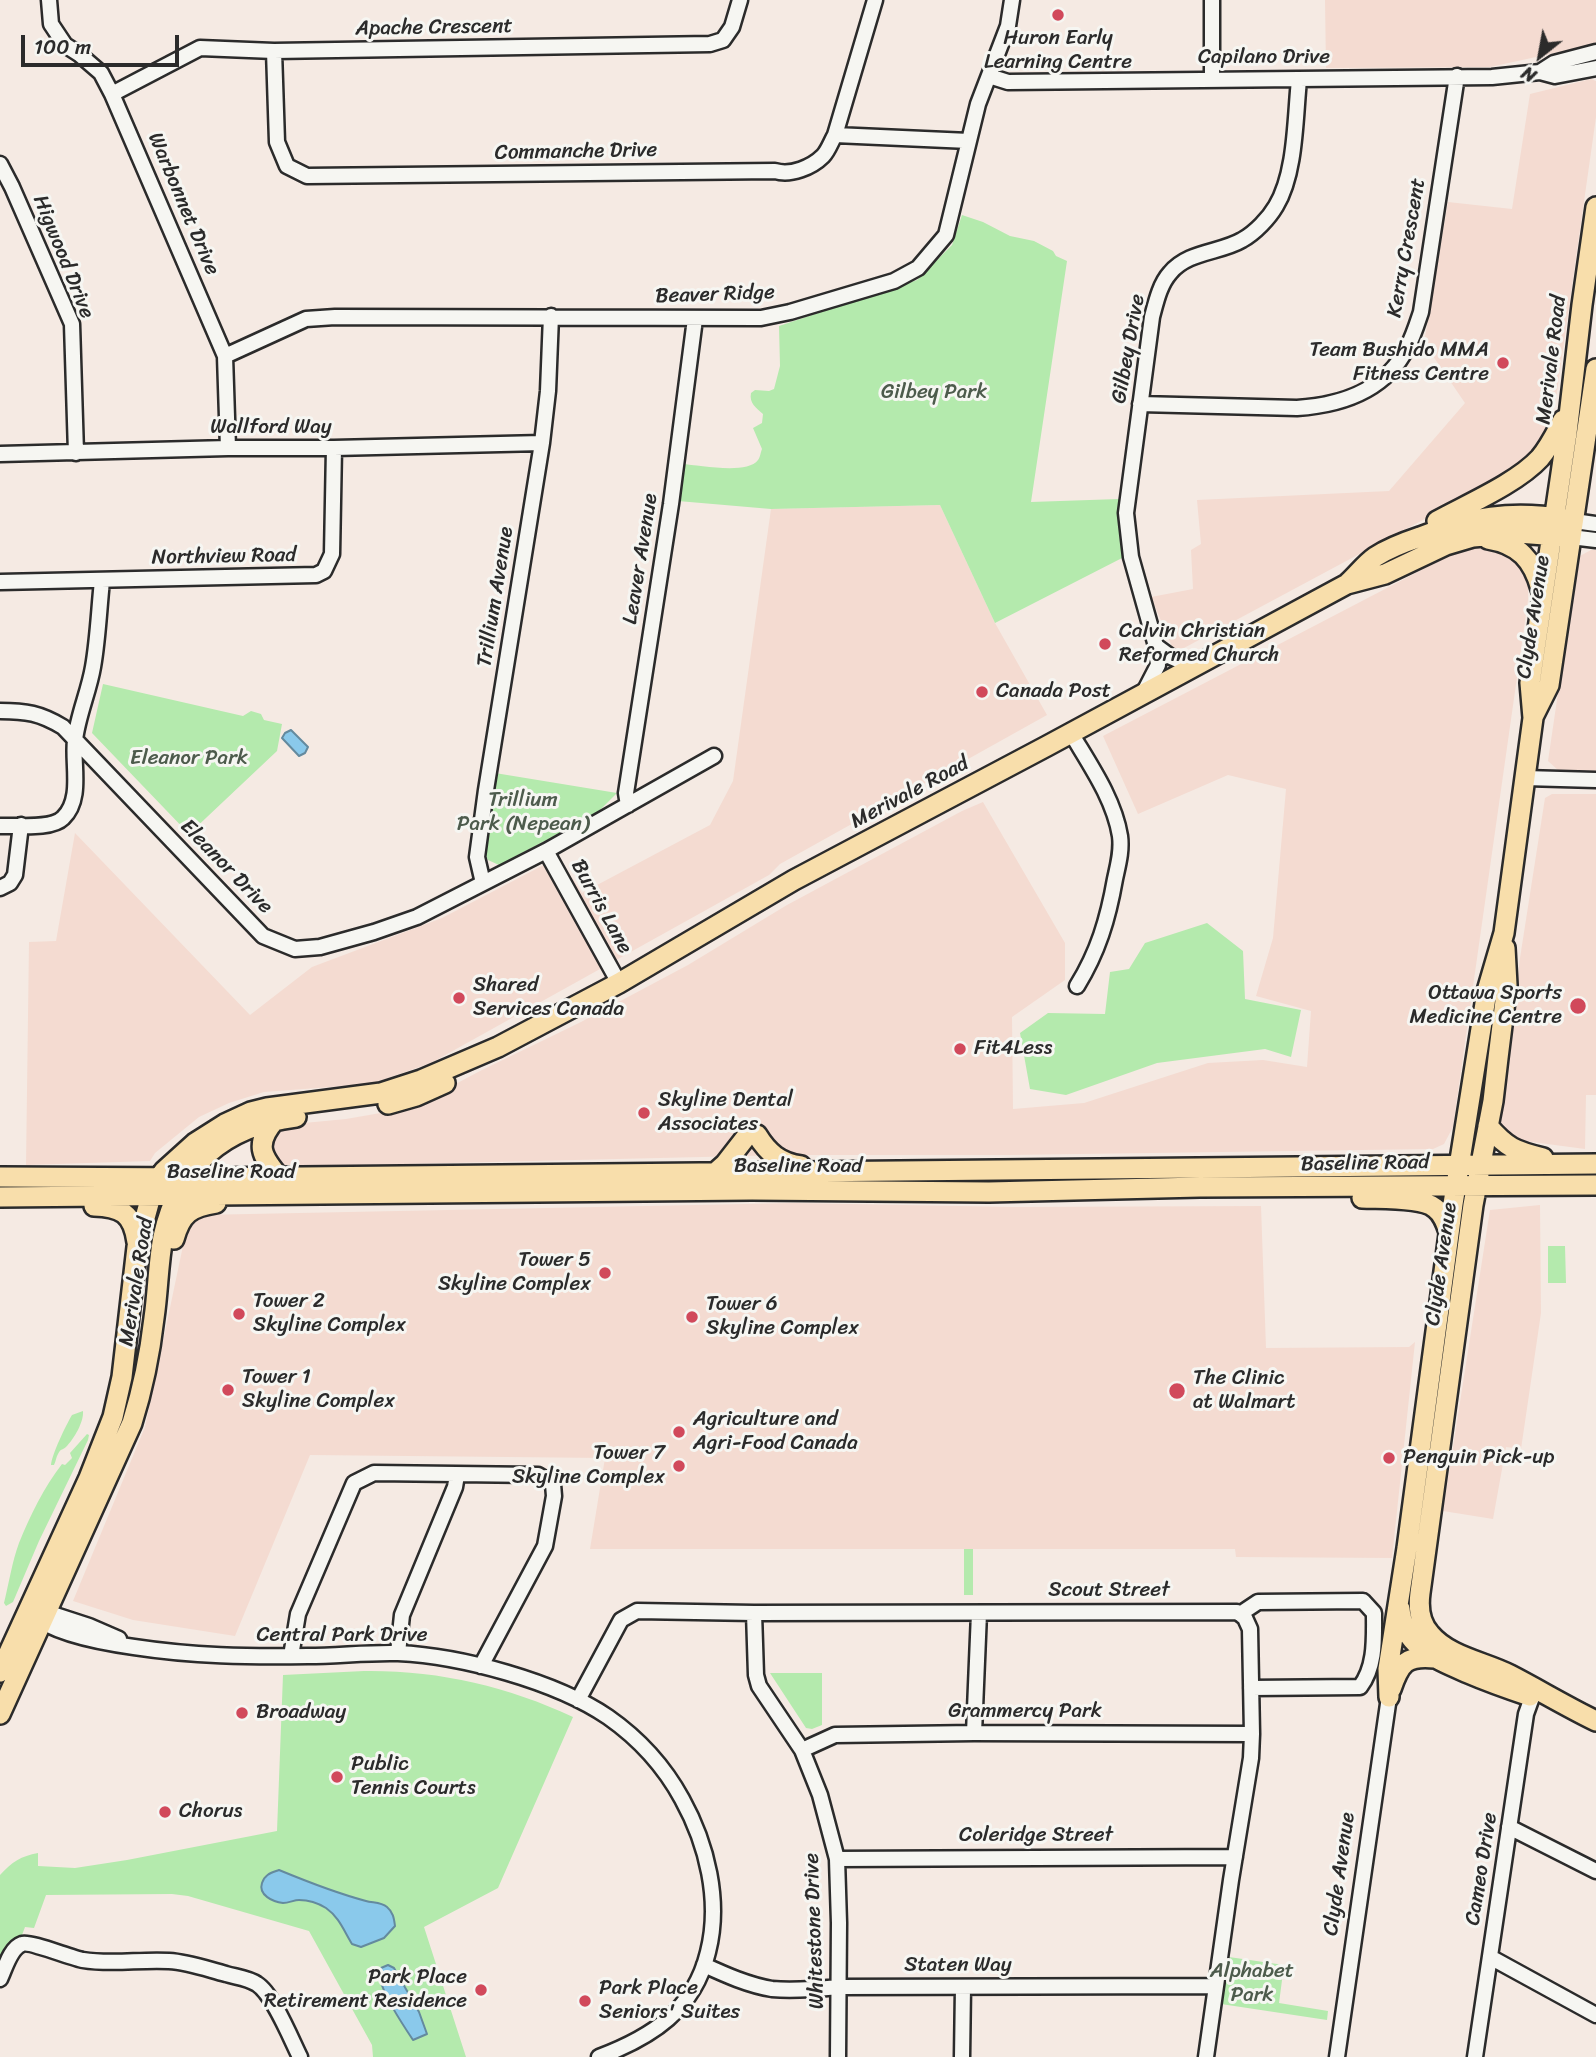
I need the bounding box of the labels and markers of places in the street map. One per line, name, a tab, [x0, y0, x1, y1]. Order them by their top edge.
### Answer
marker: Huron Early Learning Centre	[1050, 7, 1066, 23]
place label: Huron Early Learning Centre	[984, 26, 1132, 76]
place label: Team Bushido MMA Fitness Centre	[1310, 338, 1489, 388]
marker: Team Bushido MMA Fitness Centre	[1495, 355, 1511, 371]
place label: Calvin Christian Reformed Church	[1119, 619, 1279, 669]
marker: Calvin Christian Reformed Church	[1097, 636, 1113, 652]
place label: Canada Post	[996, 679, 1111, 705]
marker: Canada Post	[974, 684, 990, 700]
place label: Shared Services Canada	[473, 973, 624, 1023]
place label: Ottawa Sports Medicine Centre	[1409, 981, 1562, 1031]
marker: Shared Services Canada	[451, 990, 467, 1006]
marker: Ottawa Sports Medicine Centre	[1568, 996, 1588, 1016]
place label: Fit4Less	[974, 1036, 1052, 1062]
marker: Fit4Less	[952, 1041, 968, 1057]
place label: Skyline Dental Associates	[658, 1088, 793, 1138]
marker: Skyline Dental Associates	[636, 1105, 652, 1121]
place label: Tower 5 Skyline Complex	[438, 1248, 591, 1298]
marker: Tower 5 Skyline Complex	[597, 1265, 613, 1281]
place label: Tower 2 Skyline Complex	[253, 1289, 406, 1339]
place label: Tower 6 Skyline Complex	[706, 1292, 859, 1342]
marker: Tower 2 Skyline Complex	[231, 1306, 247, 1322]
marker: Tower 6 Skyline Complex	[684, 1309, 700, 1325]
place label: Tower 1 Skyline Complex	[242, 1365, 395, 1415]
place label: The Clinic at Walmart	[1193, 1366, 1295, 1416]
marker: The Clinic at Walmart	[1167, 1381, 1187, 1401]
marker: Tower 1 Skyline Complex	[220, 1382, 236, 1398]
place label: Agriculture and Agri-Food Canada	[693, 1407, 858, 1457]
marker: Agriculture and Agri-Food Canada	[671, 1424, 687, 1440]
place label: Tower 7 Skyline Complex	[512, 1441, 665, 1491]
place label: Penguin Pick-up	[1403, 1445, 1555, 1471]
marker: Penguin Pick-up	[1381, 1450, 1397, 1466]
marker: Tower 7 Skyline Complex	[671, 1458, 687, 1474]
place label: Broadway	[256, 1700, 346, 1726]
marker: Broadway	[234, 1705, 250, 1721]
place label: Public Tennis Courts	[351, 1752, 476, 1802]
marker: Public Tennis Courts	[329, 1769, 345, 1785]
place label: Chorus	[179, 1799, 242, 1825]
marker: Chorus	[157, 1804, 173, 1820]
place label: Park Place Retirement Residence	[264, 1965, 467, 2015]
place label: Park Place Seniors' Suites	[599, 1976, 740, 2026]
marker: Park Place Retirement Residence	[473, 1982, 489, 1998]
marker: Park Place Seniors' Suites	[577, 1993, 593, 2009]

